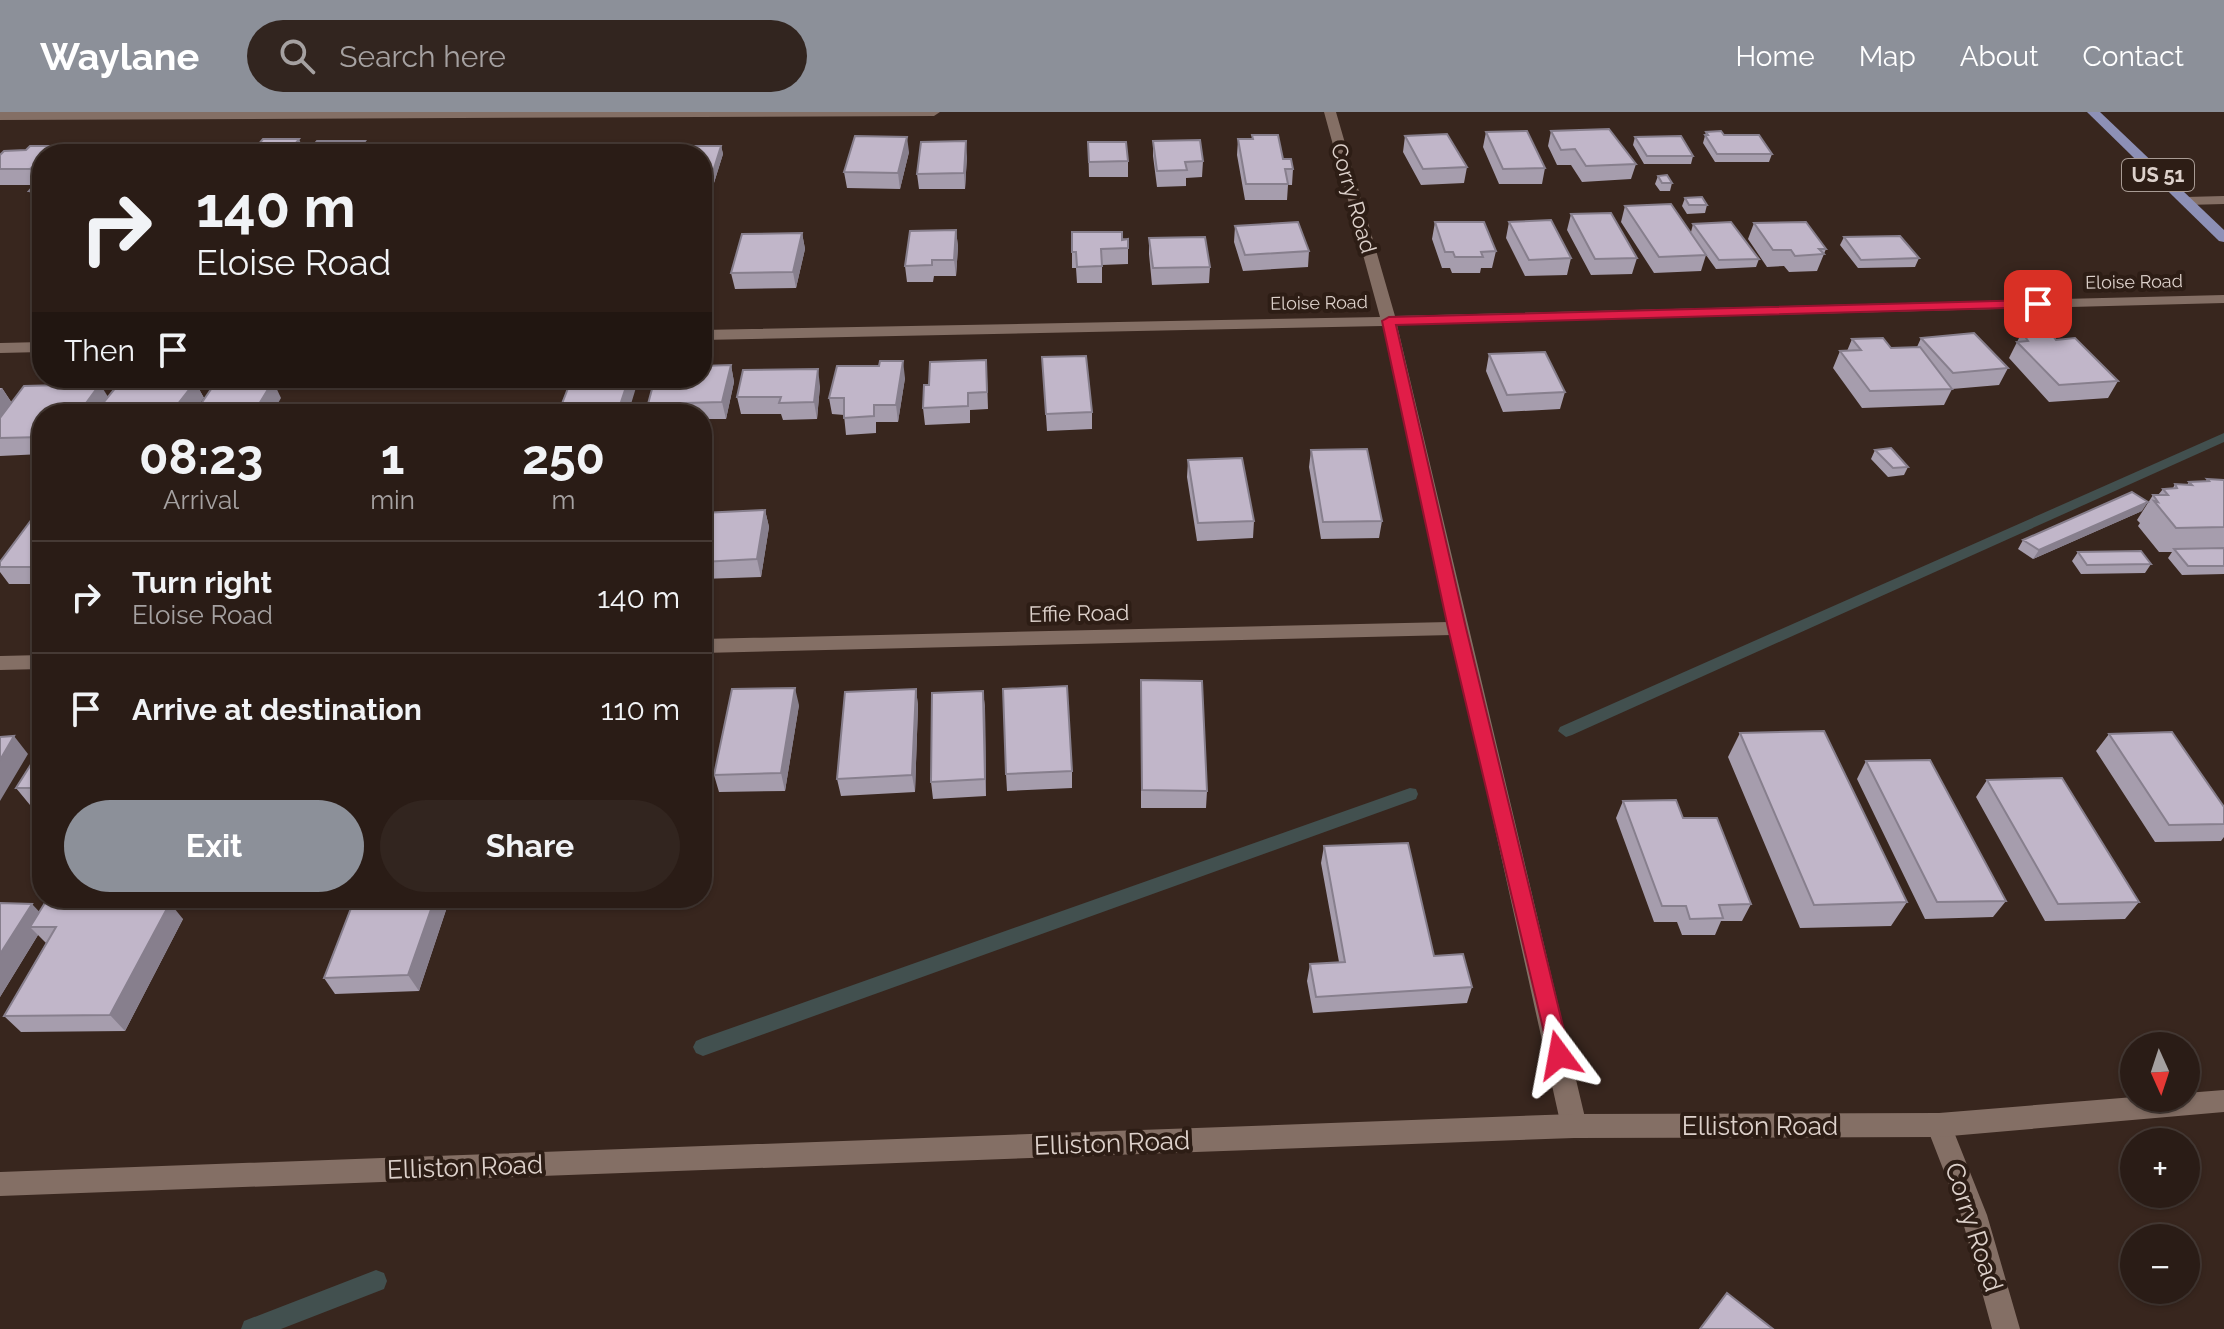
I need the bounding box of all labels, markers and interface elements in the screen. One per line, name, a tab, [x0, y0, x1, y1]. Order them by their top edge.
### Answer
search box	[247, 20, 807, 92]
text: Waylane	[40, 34, 199, 79]
icon: search	[275, 34, 319, 78]
text: Search here	[339, 39, 506, 74]
text: Home	[1735, 40, 1815, 73]
text: Map	[1859, 40, 1916, 73]
text: About	[1960, 40, 2039, 73]
text: Contact	[2083, 40, 2184, 73]
street label: Corry Road	[1326, 140, 1382, 256]
road number: US 51	[2122, 159, 2194, 191]
text: 140 m	[196, 174, 356, 240]
icon: right	[64, 176, 168, 280]
text: Eloise Road	[196, 241, 391, 283]
pin	[2004, 270, 2072, 338]
street label: Eloise Road	[2085, 270, 2183, 293]
icon: arrive	[2016, 282, 2060, 326]
street label: Eloise Road	[1270, 291, 1368, 314]
icon: arrive	[151, 328, 195, 372]
text: Then	[64, 333, 135, 368]
text: 08:23	[139, 429, 263, 485]
text: 1	[381, 429, 404, 485]
text: 250	[522, 429, 605, 485]
text: Arrival	[163, 485, 239, 515]
text: min	[370, 485, 415, 515]
text: m	[551, 485, 575, 515]
text: Turn right	[132, 565, 272, 600]
icon: right	[64, 575, 108, 619]
text: 140 m	[597, 580, 680, 615]
street label: Effie Road	[1028, 599, 1130, 627]
text: Eloise Road	[132, 600, 273, 630]
icon: arrive	[64, 687, 108, 731]
text: Arrive at destination	[132, 692, 422, 727]
text: 110 m	[601, 692, 680, 727]
button: Exit	[64, 800, 364, 892]
button: Share	[380, 800, 680, 892]
position arrow	[1517, 1013, 1601, 1097]
north arrow	[2120, 1032, 2200, 1112]
map controls	[2120, 1032, 2200, 1304]
street label: Elliston Road	[1682, 1111, 1838, 1141]
street label: Elliston Road	[1033, 1125, 1191, 1161]
button: +	[2120, 1128, 2200, 1208]
street label: Elliston Road	[386, 1149, 544, 1185]
street label: Corry Road	[1939, 1159, 2009, 1295]
button: −	[2120, 1224, 2200, 1304]

